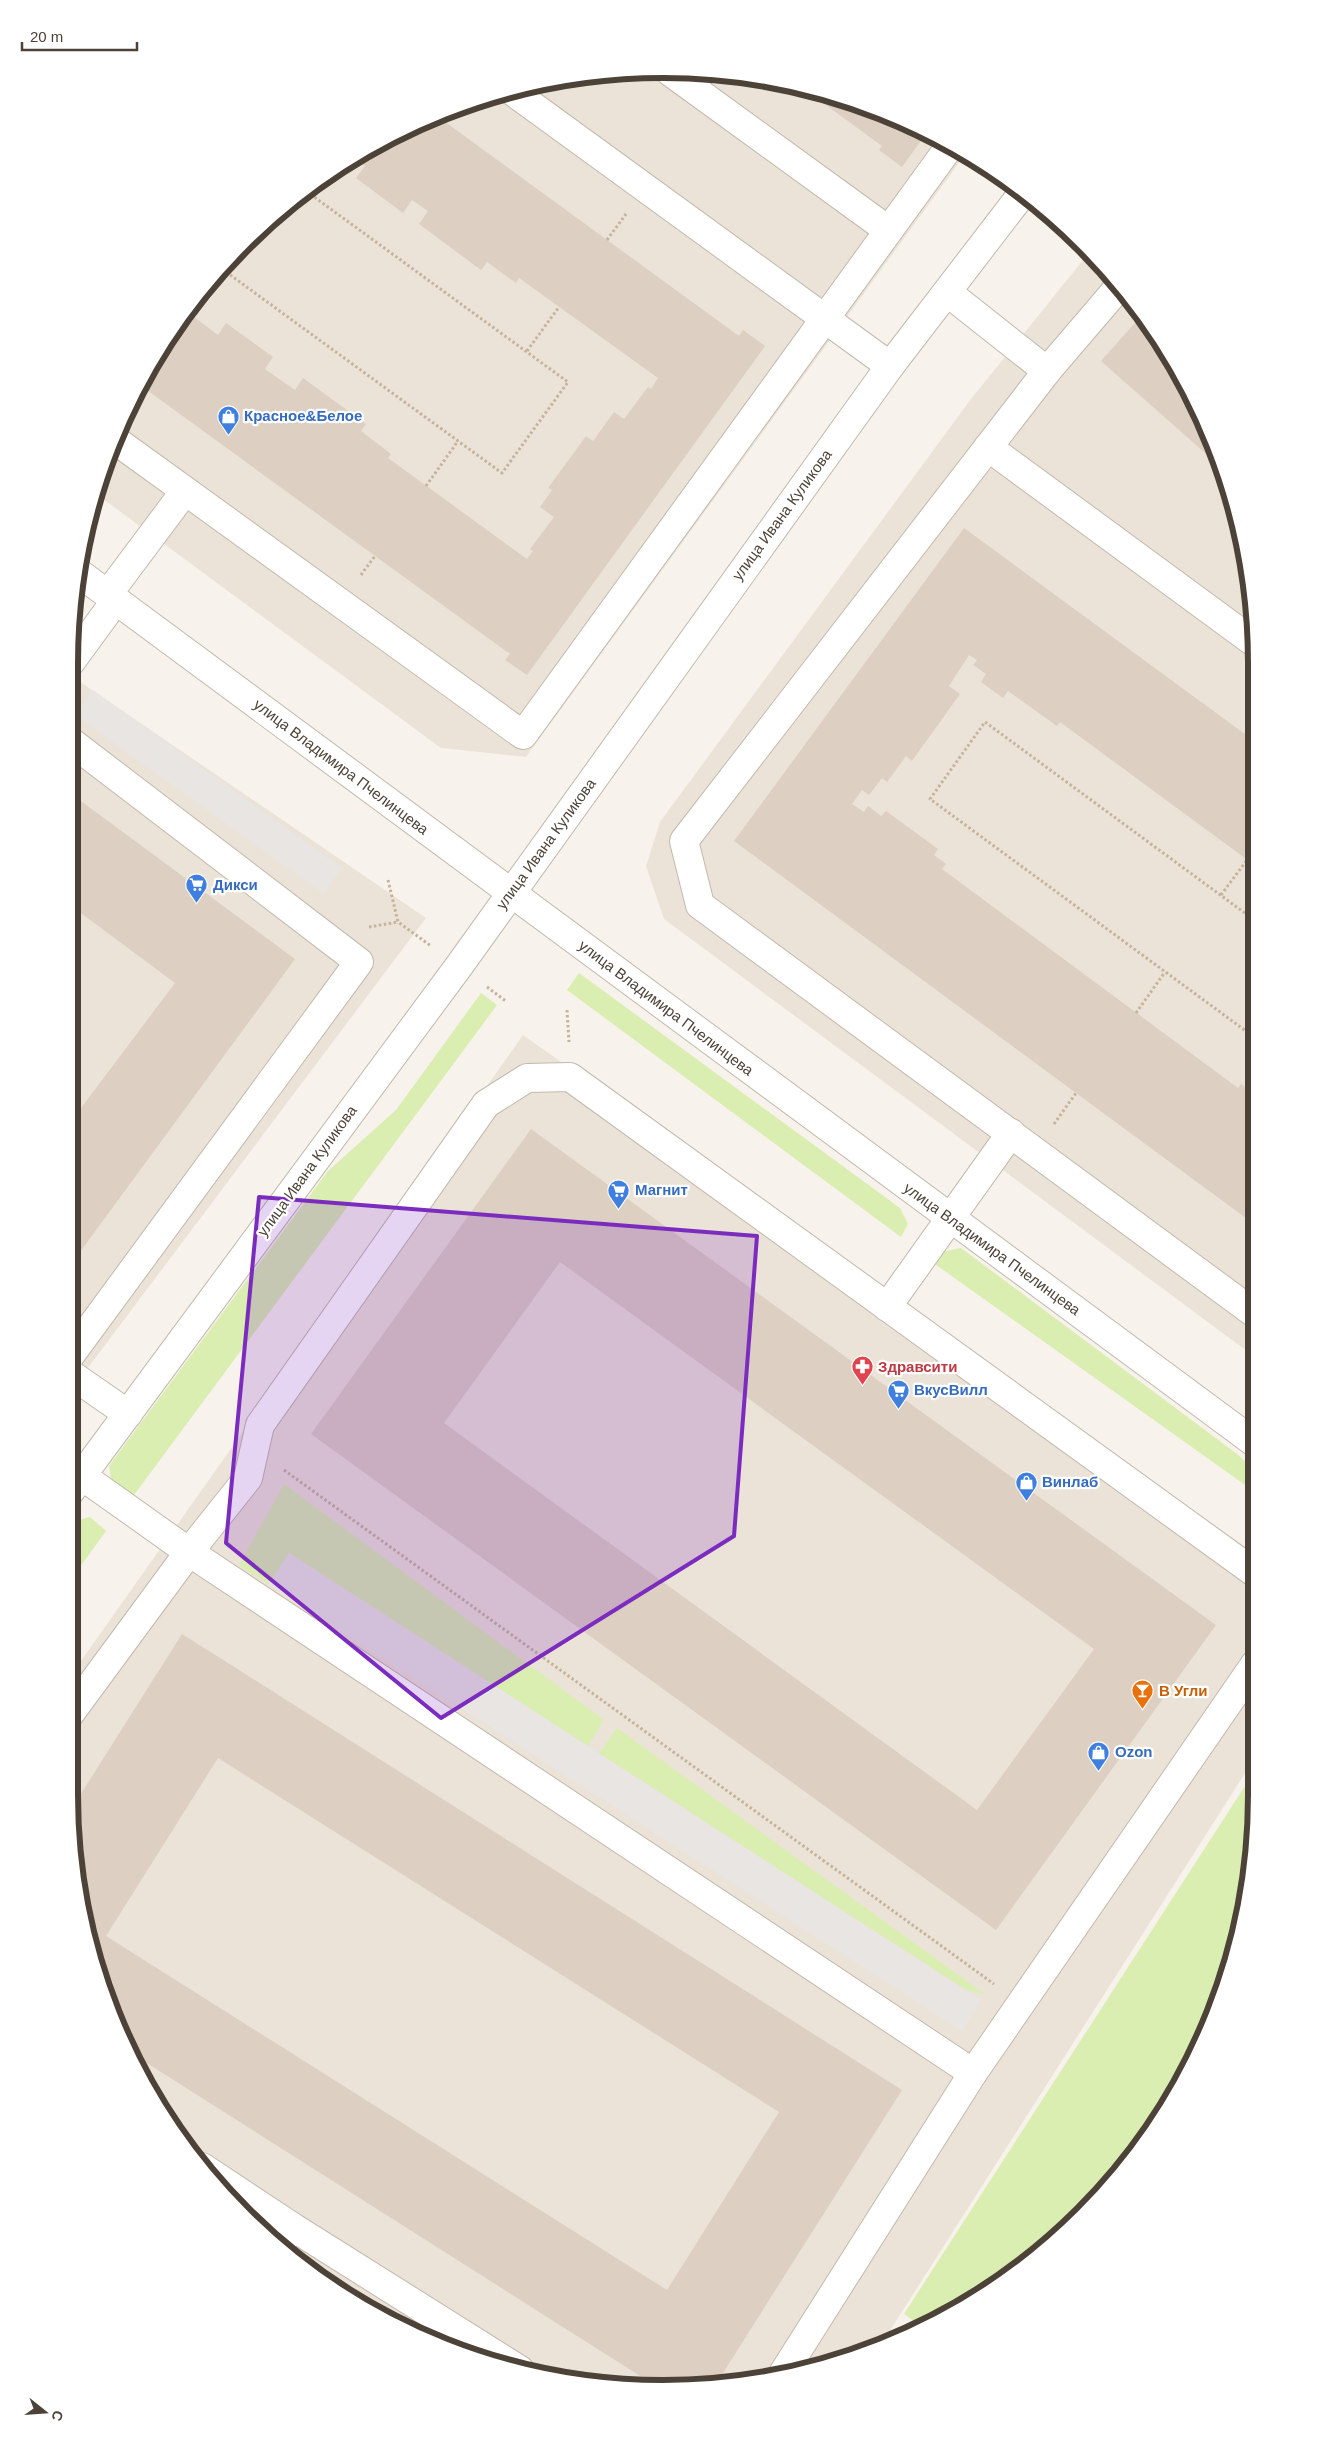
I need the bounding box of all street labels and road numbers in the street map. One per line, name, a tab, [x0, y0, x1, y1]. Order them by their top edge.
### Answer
street label: улица Ивана Куликова	[728, 446, 835, 583]
street label: улица Владимира Пчелинцева	[251, 695, 432, 838]
street label: улица Ивана Куликова	[492, 775, 599, 912]
street label: улица Владимира Пчелинцева	[576, 936, 757, 1079]
street label: улица Ивана Куликова	[253, 1102, 360, 1239]
street label: улица Владимира Пчелинцева	[901, 1179, 1084, 1319]

